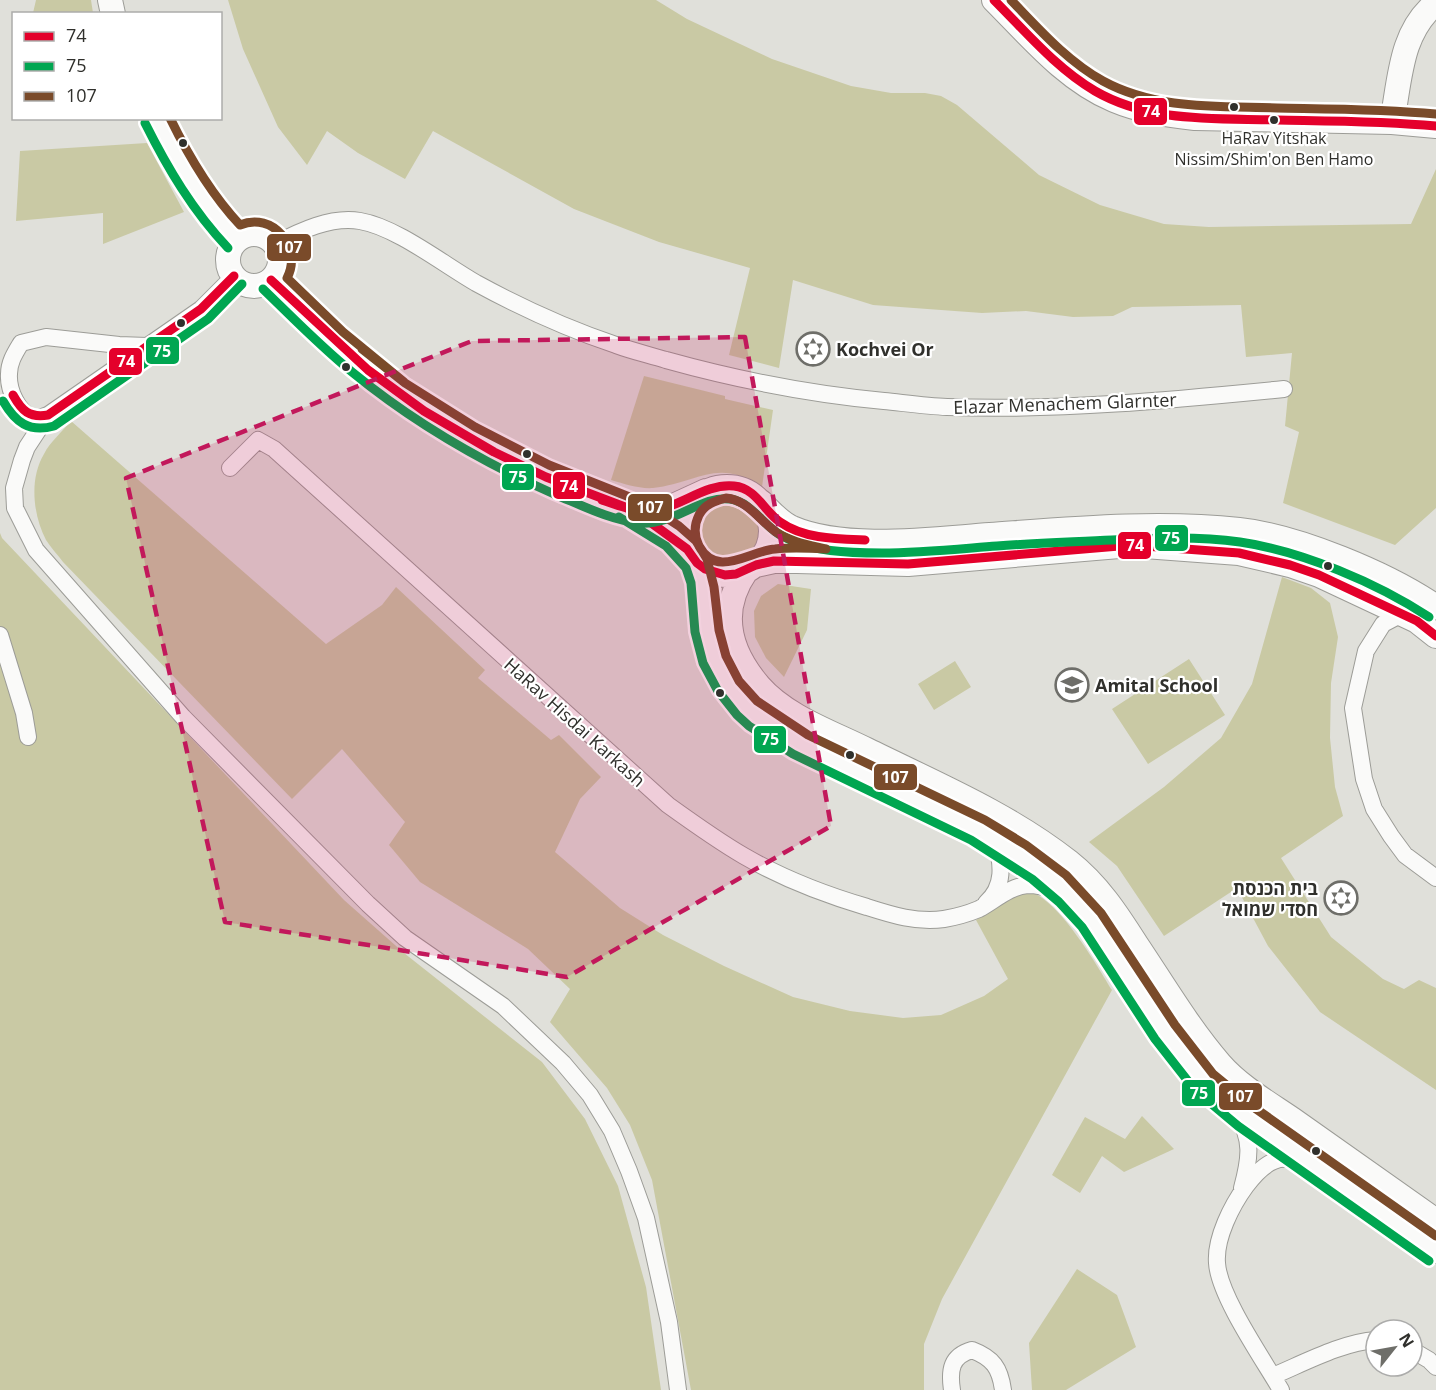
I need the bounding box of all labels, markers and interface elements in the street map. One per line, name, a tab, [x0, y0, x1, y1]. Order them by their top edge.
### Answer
legend	[12, 12, 222, 120]
text: 74	[66, 23, 87, 47]
text: 75	[66, 53, 87, 77]
text: 107	[66, 83, 97, 107]
line badge: 74	[1133, 97, 1168, 126]
text: 74	[1142, 100, 1160, 122]
unlabelled marker	[1228, 101, 1240, 113]
marker: HaRav Yitshak Nissim/Shim'on Ben Hamo	[1268, 114, 1280, 126]
place label: HaRav Yitshak Nissim/Shim'on Ben Hamo	[1174, 127, 1374, 170]
unlabelled marker	[177, 137, 189, 149]
line badge: 107	[266, 233, 312, 262]
text: 107	[275, 236, 303, 258]
unlabelled marker	[175, 317, 187, 329]
synagogue icon: Kochvei Or	[795, 331, 831, 367]
line badge: 75	[145, 336, 180, 365]
place label: Kochvei Or	[836, 337, 934, 361]
text: 75	[153, 340, 171, 362]
line badge: 74	[108, 347, 143, 376]
text: 74	[117, 350, 135, 372]
unlabelled marker	[340, 361, 352, 373]
street label: Elazar Menachem Glarnter	[953, 387, 1178, 419]
unlabelled marker	[521, 448, 533, 460]
line badge: 75	[501, 463, 535, 491]
text: 75	[509, 466, 527, 488]
line badge: 74	[552, 471, 586, 500]
text: 74	[560, 475, 578, 497]
line badge: 107	[627, 493, 673, 522]
text: 107	[636, 496, 664, 518]
line badge: 75	[1154, 524, 1189, 552]
text: 75	[1162, 527, 1180, 549]
line badge: 74	[1117, 531, 1152, 560]
text: 74	[1126, 534, 1144, 556]
unlabelled marker	[1322, 560, 1334, 572]
street label: HaRav Hisdai Karkash	[499, 652, 651, 792]
school or university icon: Amital School	[1054, 667, 1090, 703]
place label: Amital School	[1095, 673, 1218, 697]
unlabelled marker	[714, 687, 726, 699]
line badge: 75	[753, 725, 787, 754]
text: 75	[761, 728, 779, 750]
unlabelled marker	[844, 749, 856, 761]
line badge: 107	[873, 763, 918, 791]
text: 107	[881, 766, 909, 788]
place label: בית הכנסת חסדי שמואל	[1222, 876, 1318, 921]
synagogue icon: בית הכנסת חסדי שמואל	[1323, 880, 1359, 916]
line badge: 75	[1181, 1079, 1216, 1107]
text: 75	[1190, 1082, 1208, 1104]
line badge: 107	[1218, 1082, 1263, 1111]
text: 107	[1226, 1085, 1254, 1107]
unlabelled marker	[1310, 1145, 1322, 1157]
north arrow	[1364, 1318, 1424, 1378]
text: N	[1394, 1329, 1420, 1352]

